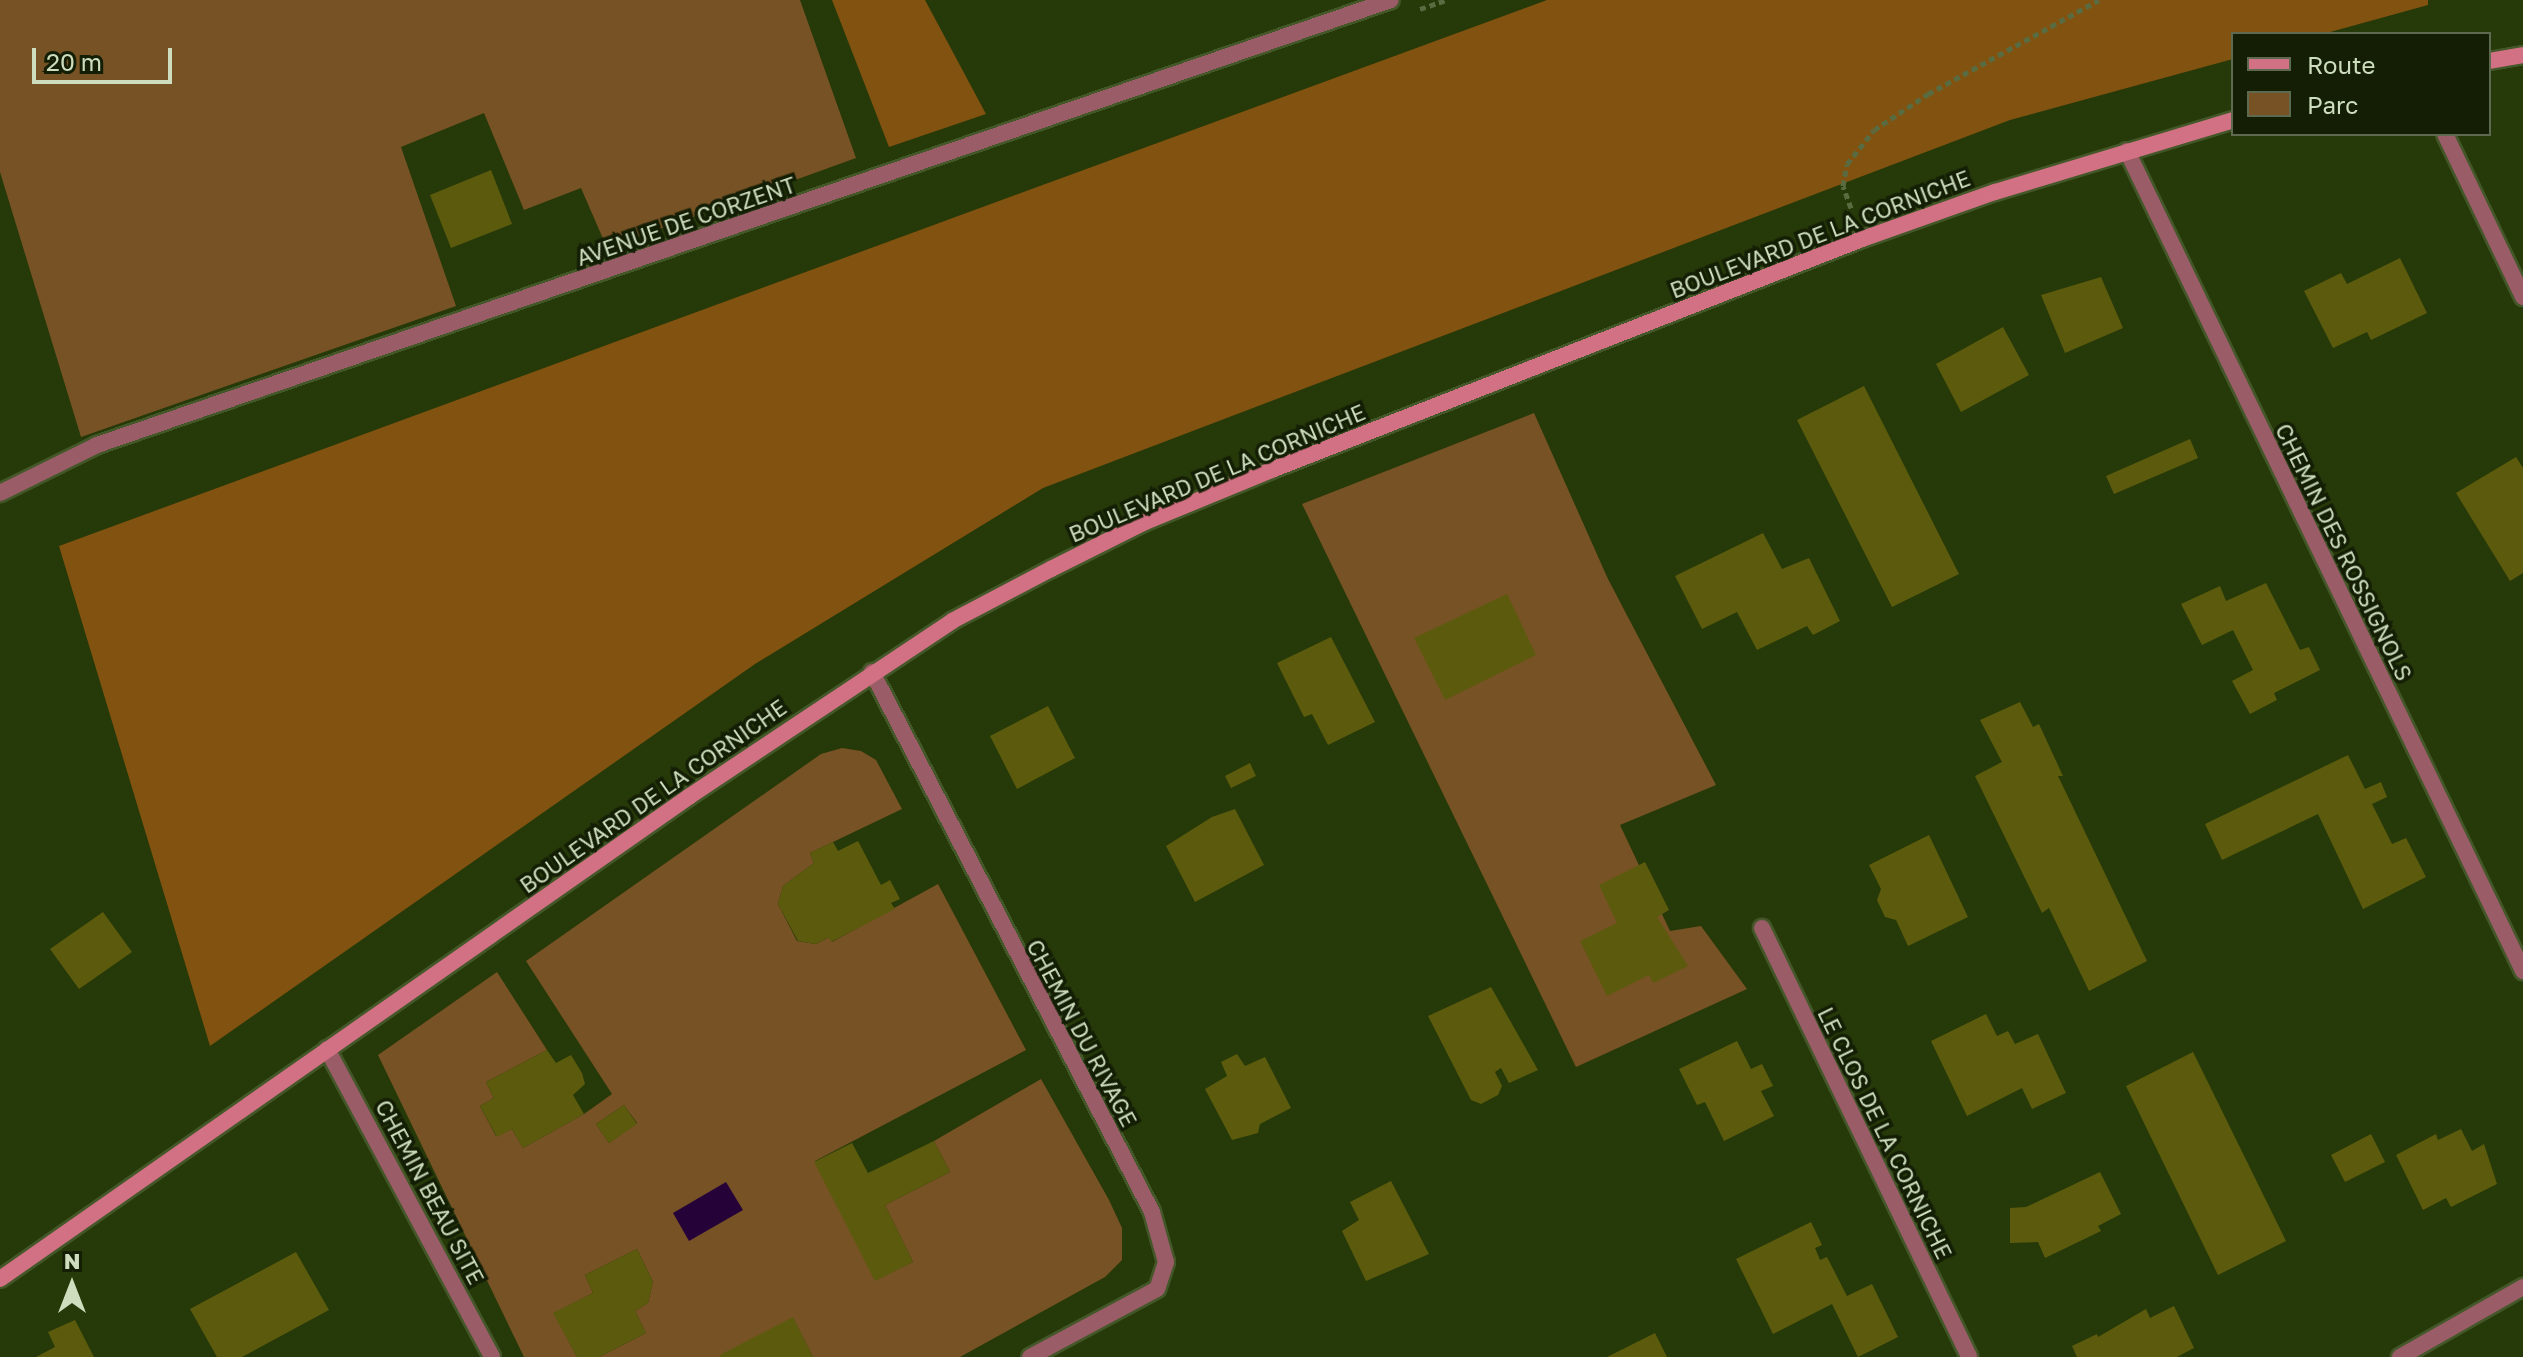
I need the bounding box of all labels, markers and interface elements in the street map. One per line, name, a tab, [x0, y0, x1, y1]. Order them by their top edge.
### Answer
scale bar	[36, 32, 176, 82]
legend	[2231, 32, 2491, 136]
text: 20 m	[46, 47, 102, 76]
text: Route	[2307, 50, 2376, 79]
text: Parc	[2307, 90, 2358, 119]
street label: BOULEVARD DE LA CORNICHE	[1666, 164, 1974, 304]
street label: AVENUE DE CORZENT	[573, 171, 799, 271]
street label: BOULEVARD DE LA CORNICHE	[1065, 398, 1369, 548]
street label: CHEMIN DES ROSSIGNOLS	[2270, 419, 2418, 685]
street label: BOULEVARD DE LA CORNICHE	[515, 694, 791, 898]
street label: CHEMIN DU RIVAGE	[1022, 935, 1142, 1131]
street label: LE CLOS DE LA CORNICHE	[1813, 1003, 1957, 1263]
street label: CHEMIN BEAU SITE	[370, 1095, 490, 1289]
north arrow	[32, 1245, 112, 1325]
text: N	[64, 1247, 80, 1274]

